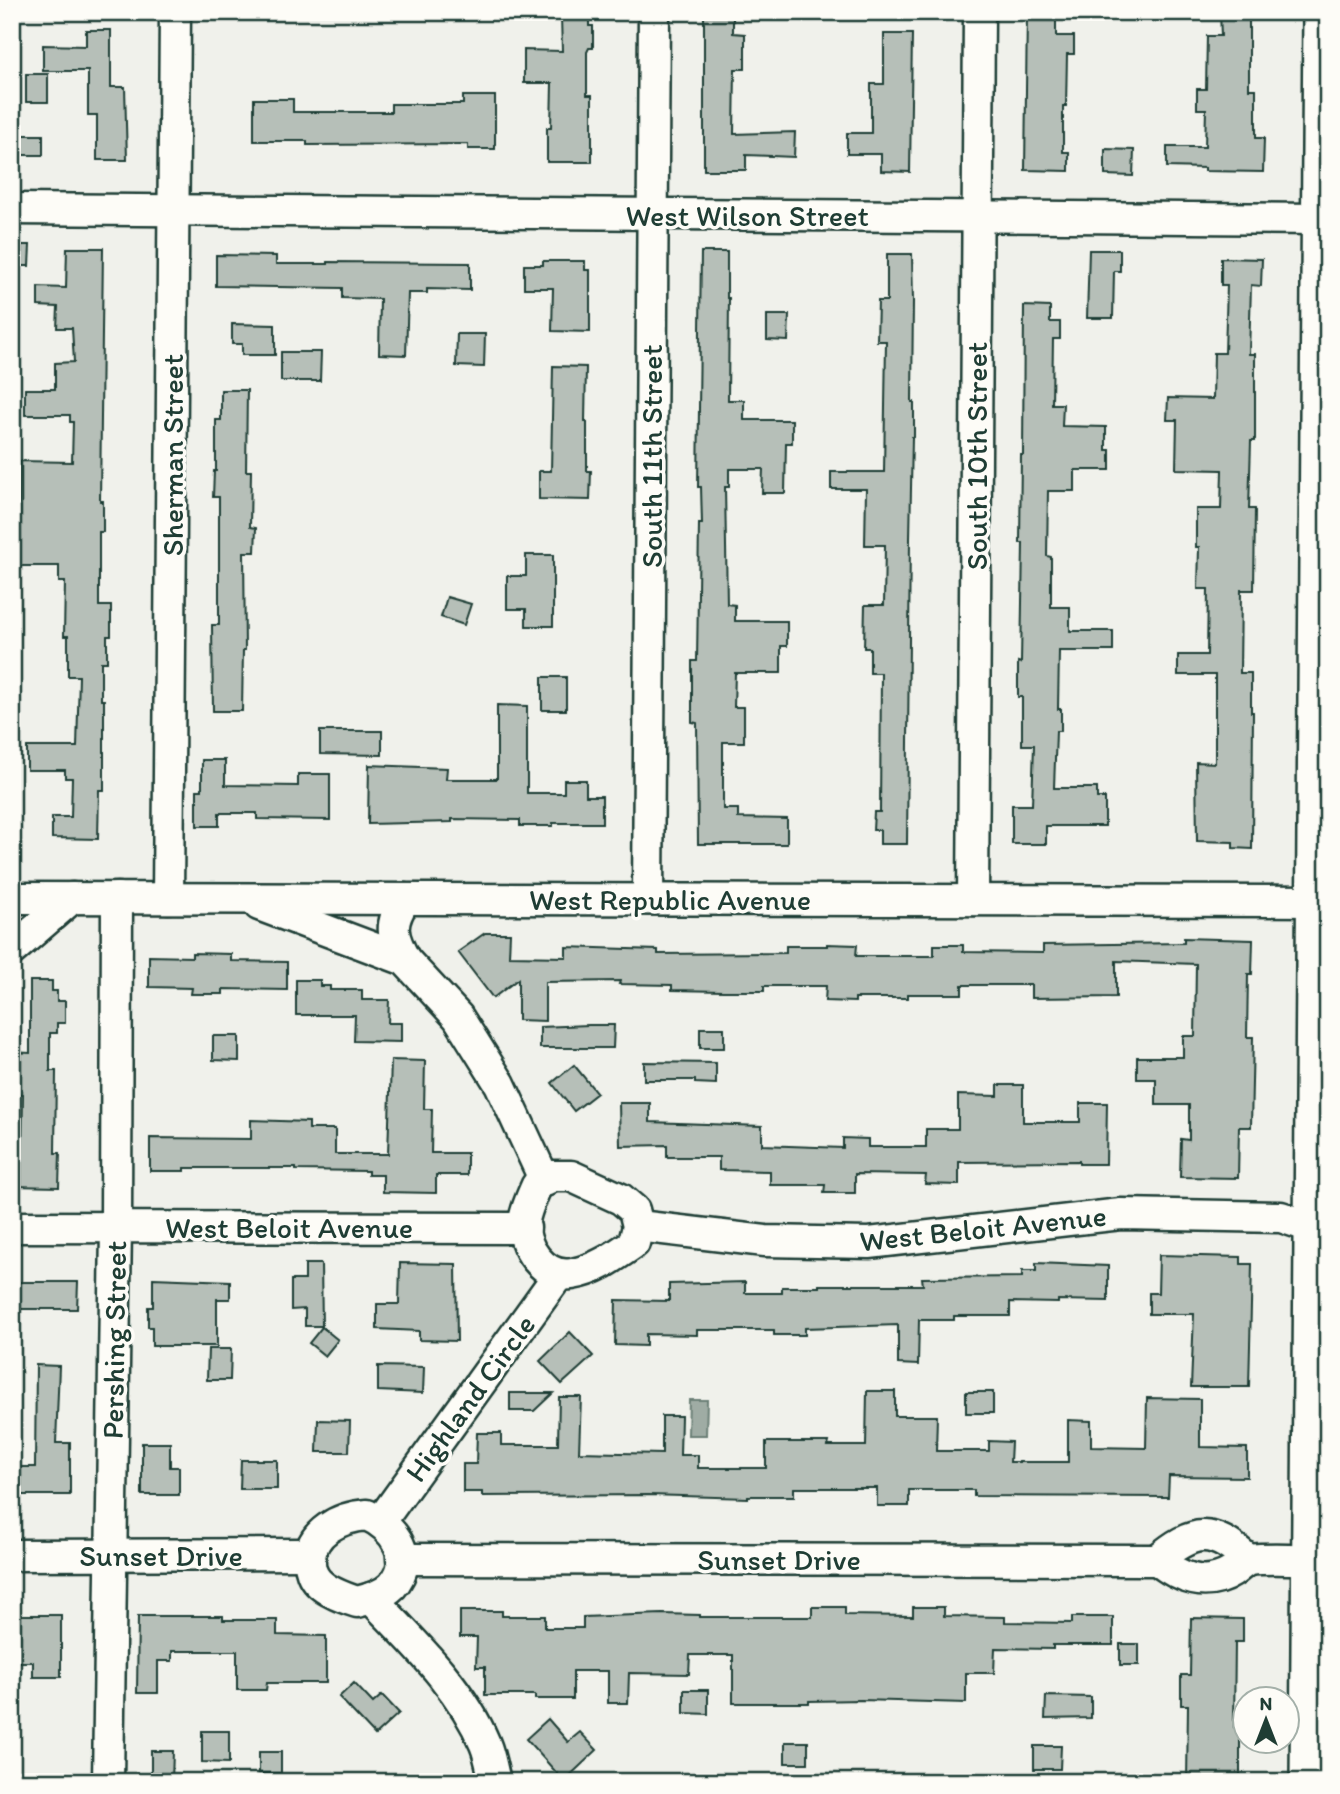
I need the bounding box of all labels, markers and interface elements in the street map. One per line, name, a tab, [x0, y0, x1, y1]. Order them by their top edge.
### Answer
street label: West Wilson Street	[625, 197, 869, 234]
street label: South 10th Street	[958, 342, 995, 570]
street label: South 11th Street	[633, 344, 670, 568]
street label: Sherman Street	[154, 354, 191, 556]
street label: West Republic Avenue	[529, 881, 811, 918]
street label: West Beloit Avenue	[858, 1197, 1108, 1259]
street label: West Beloit Avenue	[165, 1209, 413, 1246]
street label: Pershing Street	[94, 1241, 134, 1439]
street label: Highland Circle	[397, 1307, 543, 1489]
street label: Sunset Drive	[79, 1537, 243, 1574]
street label: Sunset Drive	[697, 1541, 861, 1578]
north arrow	[1232, 1686, 1302, 1756]
text: N	[1260, 1692, 1272, 1715]

